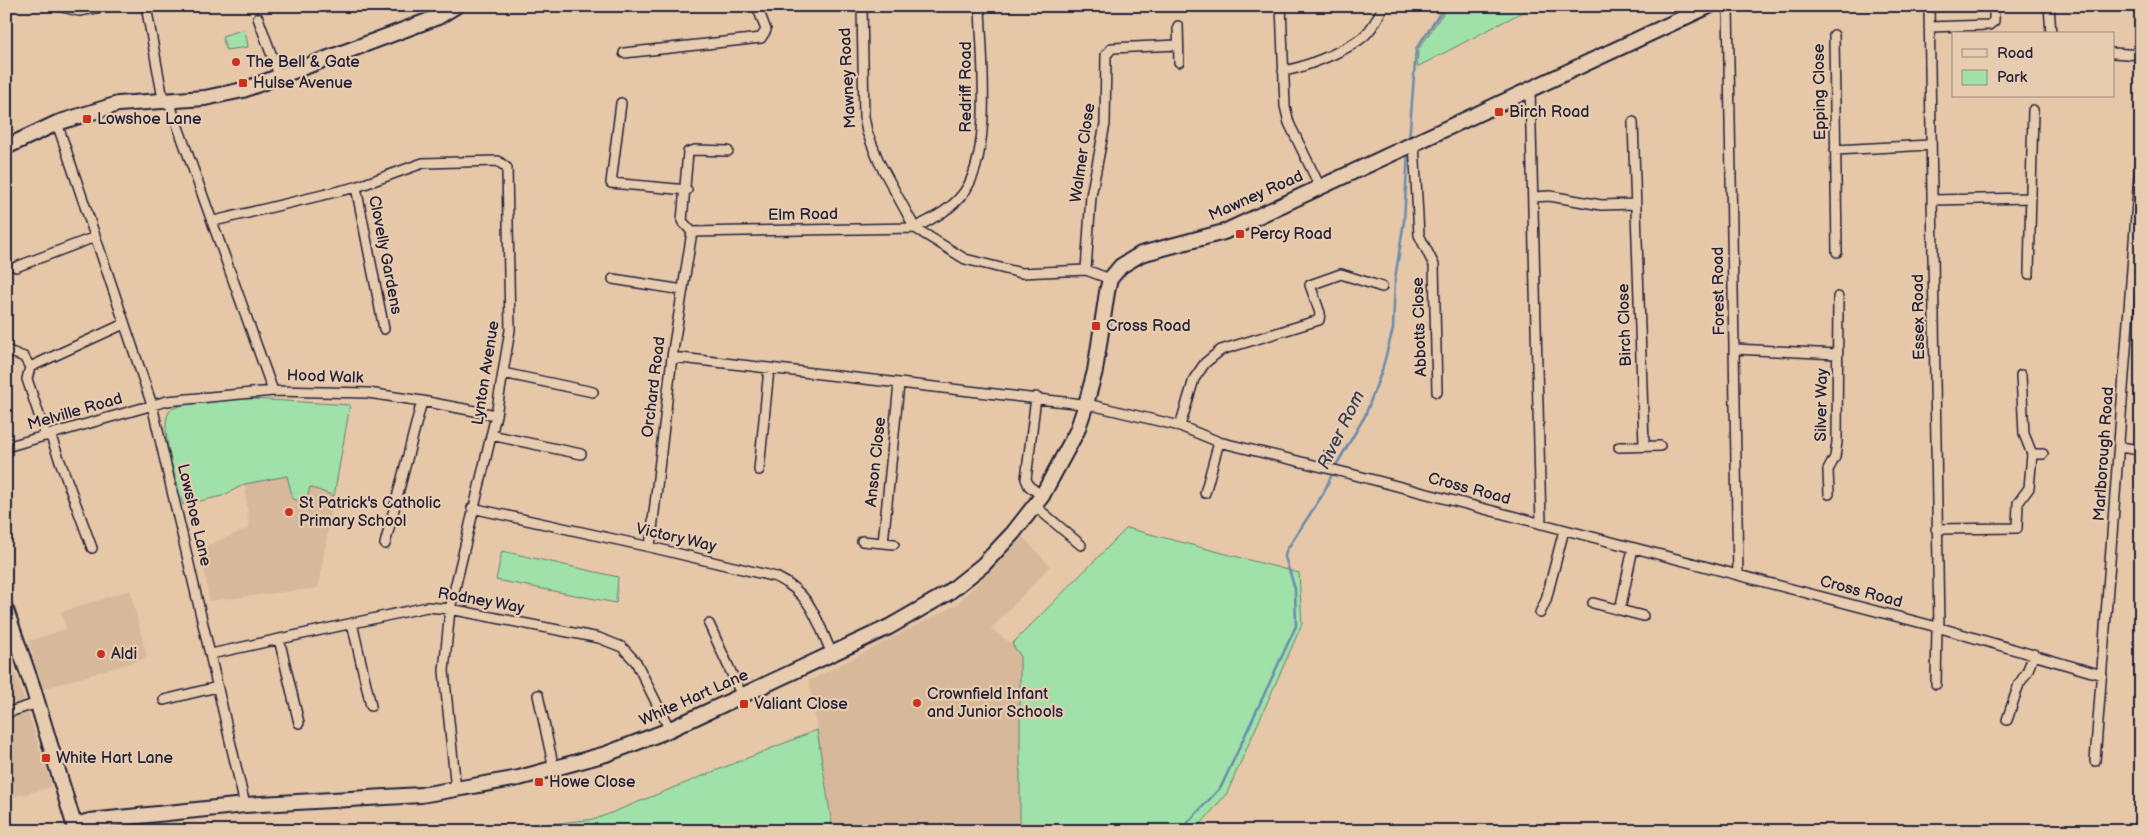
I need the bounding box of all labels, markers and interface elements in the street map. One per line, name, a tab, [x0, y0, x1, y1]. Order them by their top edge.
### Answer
street label: Mawney Road	[836, 27, 860, 129]
legend	[1952, 32, 2114, 98]
street label: Redriff Road	[957, 41, 976, 133]
street label: Epping Close	[1810, 43, 1830, 141]
text: Road	[1997, 44, 2033, 63]
place label: The Bell & Gate	[246, 53, 360, 72]
marker: The Bell & Gate	[230, 56, 242, 68]
text: Park	[1997, 68, 2028, 87]
place label: Hulse Avenue	[253, 74, 353, 93]
marker: Hulse Avenue	[237, 77, 249, 89]
street label: Walmer Close	[1067, 101, 1099, 204]
place label: Birch Road	[1509, 103, 1590, 122]
marker: Birch Road	[1493, 106, 1505, 118]
place label: Lowshoe Lane	[97, 110, 202, 129]
marker: Lowshoe Lane	[81, 113, 93, 125]
street label: Mawney Road	[1206, 167, 1306, 225]
street label: Clovelly Gardens	[364, 194, 406, 316]
street label: Elm Road	[768, 205, 838, 225]
place label: Percy Road	[1250, 225, 1332, 244]
marker: Percy Road	[1234, 228, 1246, 240]
street label: Forest Road	[1709, 246, 1729, 336]
street label: Essex Road	[1909, 274, 1929, 360]
street label: Abbotts Close	[1409, 276, 1431, 377]
street label: Birch Close	[1614, 283, 1636, 367]
place label: Cross Road	[1106, 317, 1191, 336]
street label: Lynton Avenue	[468, 319, 504, 427]
marker: Cross Road	[1090, 320, 1102, 332]
street label: Orchard Road	[638, 335, 670, 439]
street label: Hood Walk	[286, 366, 364, 388]
street label: Silver Way	[1812, 367, 1832, 442]
street label: Marlborough Road	[2090, 386, 2118, 522]
water label: River Rom	[1313, 387, 1369, 473]
street label: Melville Road	[25, 389, 125, 435]
street label: Anson Close	[862, 416, 890, 508]
street label: Lowshoe Lane	[173, 462, 215, 568]
street label: Cross Road	[1426, 469, 1512, 509]
place label: St Patrick's Catholic Primary School	[299, 494, 441, 531]
marker: St Patrick's Catholic Primary School	[283, 506, 295, 518]
street label: Victory Way	[634, 520, 719, 557]
street label: Cross Road	[1818, 572, 1904, 612]
street label: Rodney Way	[436, 584, 527, 618]
place label: Aldi	[111, 645, 137, 664]
marker: Aldi	[95, 648, 107, 660]
street label: White Hart Lane	[637, 665, 752, 730]
place label: Crownfield Infant and Junior Schools	[927, 685, 1063, 722]
place label: Valiant Close	[754, 695, 848, 714]
marker: Crownfield Infant and Junior Schools	[911, 697, 923, 709]
marker: Valiant Close	[738, 698, 750, 710]
place label: White Hart Lane	[56, 749, 174, 768]
marker: White Hart Lane	[40, 752, 52, 764]
place label: Howe Close	[549, 773, 636, 792]
marker: Howe Close	[533, 776, 545, 788]

